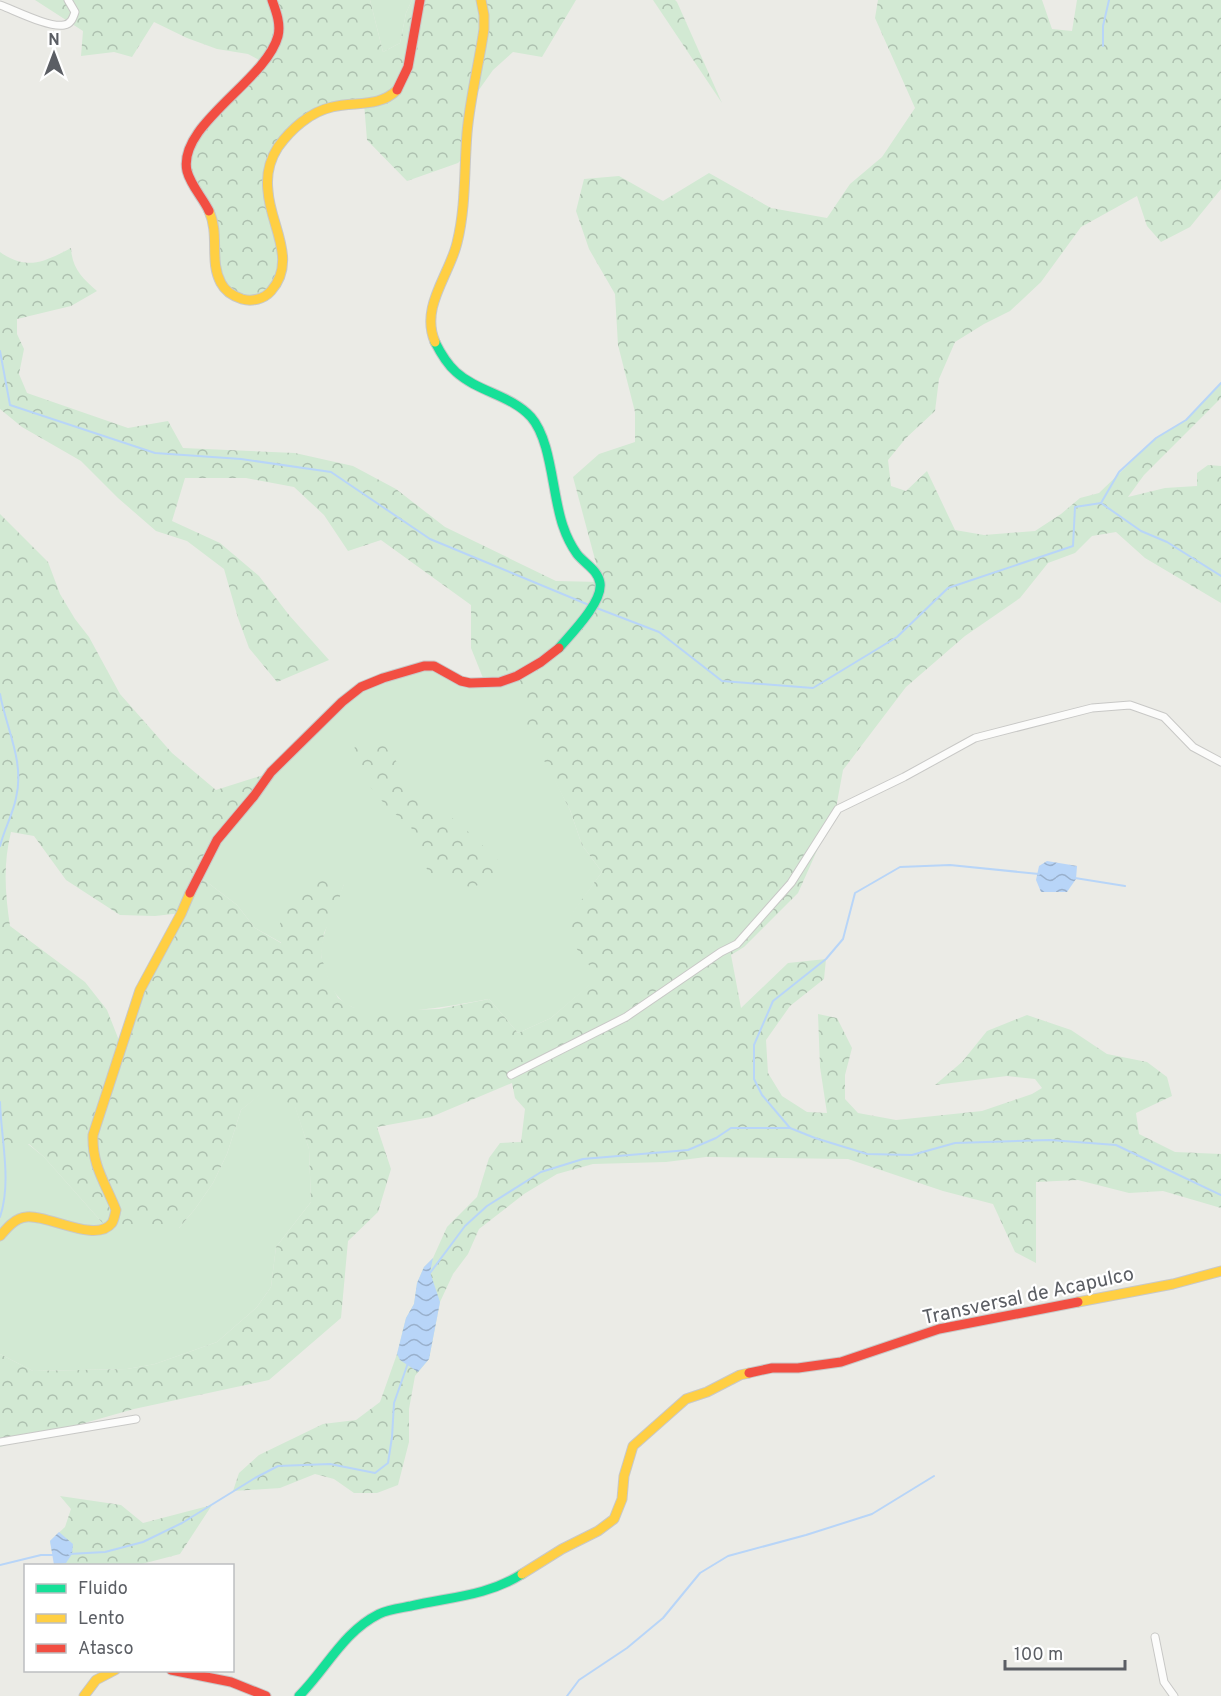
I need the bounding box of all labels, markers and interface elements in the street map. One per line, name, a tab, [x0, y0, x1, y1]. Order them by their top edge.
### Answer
north arrow	[24, 24, 84, 84]
text: N	[48, 31, 60, 51]
street label: Transversal de Acapulco	[920, 1262, 1137, 1332]
legend	[24, 1564, 234, 1672]
text: Fluido	[78, 1578, 128, 1601]
text: Lento	[78, 1608, 124, 1631]
scale bar	[1005, 1633, 1125, 1671]
text: Atasco	[78, 1638, 134, 1661]
text: 100 m	[1014, 1644, 1063, 1667]

